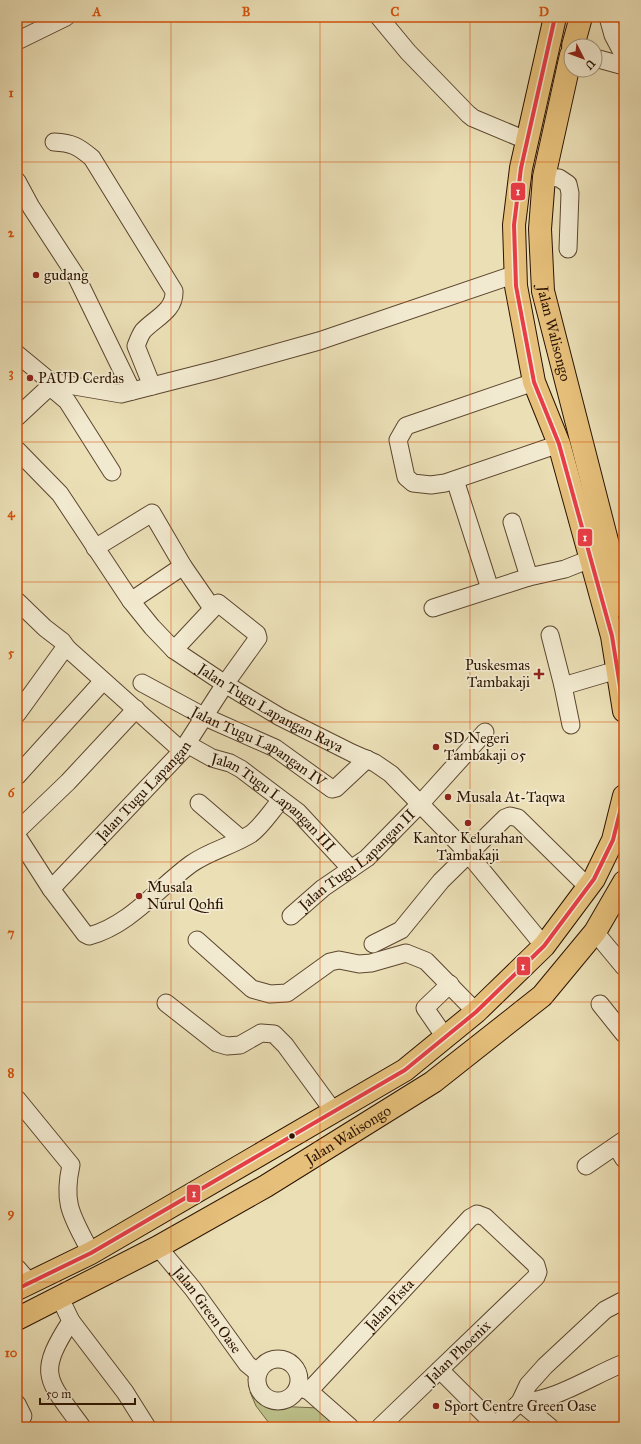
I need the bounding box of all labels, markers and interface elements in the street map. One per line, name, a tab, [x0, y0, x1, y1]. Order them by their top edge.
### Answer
text: A	[92, 4, 102, 20]
text: B	[242, 4, 251, 20]
text: C	[391, 4, 400, 20]
text: D	[539, 4, 549, 20]
north arrow	[563, 38, 603, 78]
text: U	[582, 57, 598, 72]
text: 1	[8, 85, 14, 101]
line badge: 1	[510, 182, 526, 201]
text: 1	[516, 185, 521, 198]
text: 2	[8, 225, 15, 241]
place label: gudang	[44, 266, 89, 284]
marker: gudang	[31, 270, 41, 280]
street label: Jalan Walisongo	[533, 283, 575, 383]
text: 3	[8, 365, 14, 381]
place label: PAUD Cerdas	[38, 369, 124, 387]
marker: PAUD Cerdas	[25, 373, 35, 383]
text: 4	[7, 505, 15, 521]
line badge: 1	[577, 528, 593, 547]
text: 1	[583, 531, 588, 544]
text: 5	[8, 645, 15, 661]
place label: Puskesmas Tambakaji	[465, 656, 530, 691]
street label: Jalan Tugu Lapangan Raya	[192, 658, 347, 756]
marker: Puskesmas Tambakaji	[533, 668, 545, 680]
street label: Jalan Tugu Lapangan IV	[186, 701, 330, 791]
place label: SD Negeri Tambakaji 05	[444, 729, 526, 764]
street label: Jalan Tugu Lapangan	[91, 737, 195, 847]
marker: SD Negeri Tambakaji 05	[431, 742, 441, 752]
street label: Jalan Tugu Lapangan III	[207, 749, 339, 855]
text: 6	[8, 785, 16, 801]
place label: Musala At-Taqwa	[456, 788, 566, 807]
marker: Musala At-Taqwa	[443, 792, 453, 802]
street label: Jalan Tugu Lapangan II	[294, 805, 419, 916]
marker: Kantor Kelurahan Tambakaji	[463, 818, 473, 828]
place label: Kantor Kelurahan Tambakaji	[413, 829, 523, 864]
place label: Musala Nurul Qohfi	[147, 878, 224, 913]
marker: Musala Nurul Qohfi	[134, 891, 144, 901]
text: 7	[8, 925, 15, 941]
line badge: 1	[516, 956, 531, 976]
text: 1	[521, 960, 526, 973]
text: 8	[8, 1065, 15, 1081]
street label: Jalan Walisongo	[300, 1101, 395, 1170]
unlabelled marker	[287, 1131, 297, 1141]
line badge: 1	[186, 1184, 201, 1203]
text: 1	[192, 1187, 197, 1200]
text: 9	[8, 1205, 15, 1221]
street label: Jalan Green Oase	[167, 1261, 245, 1357]
street label: Jalan Pista	[360, 1275, 418, 1336]
street label: Jalan Phoenix	[420, 1316, 495, 1390]
text: 10	[5, 1345, 18, 1361]
scale bar	[40, 1380, 135, 1406]
text: 50 m	[46, 1387, 71, 1401]
place label: Sport Centre Green Oase	[444, 1397, 597, 1415]
marker: Sport Centre Green Oase	[431, 1401, 441, 1411]

